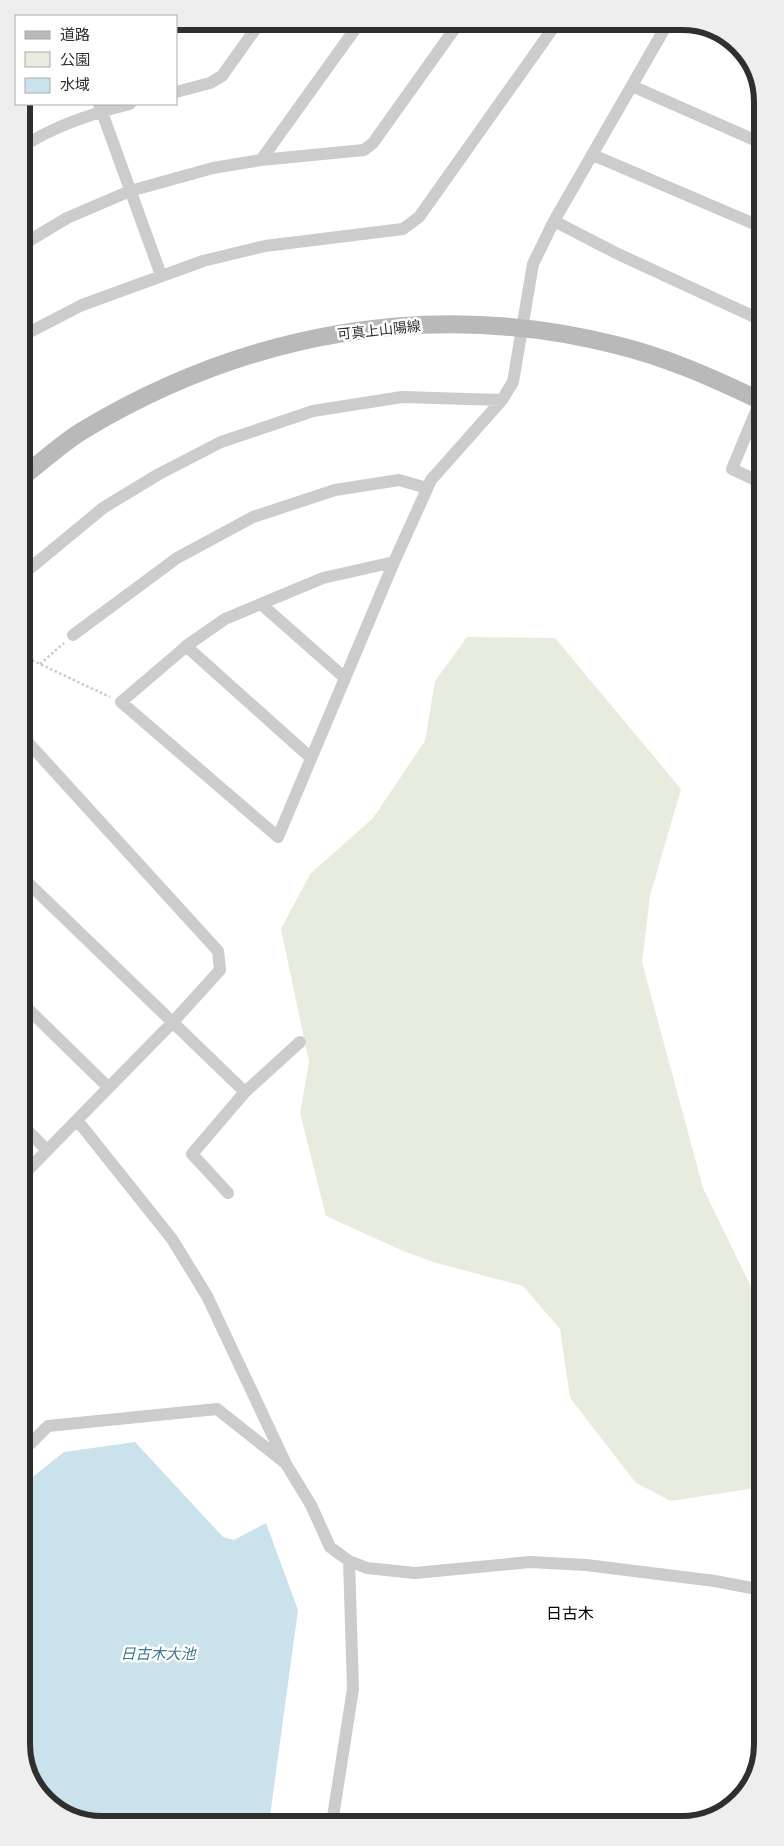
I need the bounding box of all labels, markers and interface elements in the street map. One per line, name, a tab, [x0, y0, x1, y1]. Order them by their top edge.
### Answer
legend	[15, 15, 178, 105]
text: 道路	[60, 25, 90, 43]
text: 公園	[60, 50, 90, 68]
text: 水域	[60, 75, 90, 93]
street label: 可真上山陽線	[336, 317, 422, 342]
district label: 日古木	[546, 1603, 594, 1623]
water label: 日古木大池	[120, 1644, 197, 1662]

